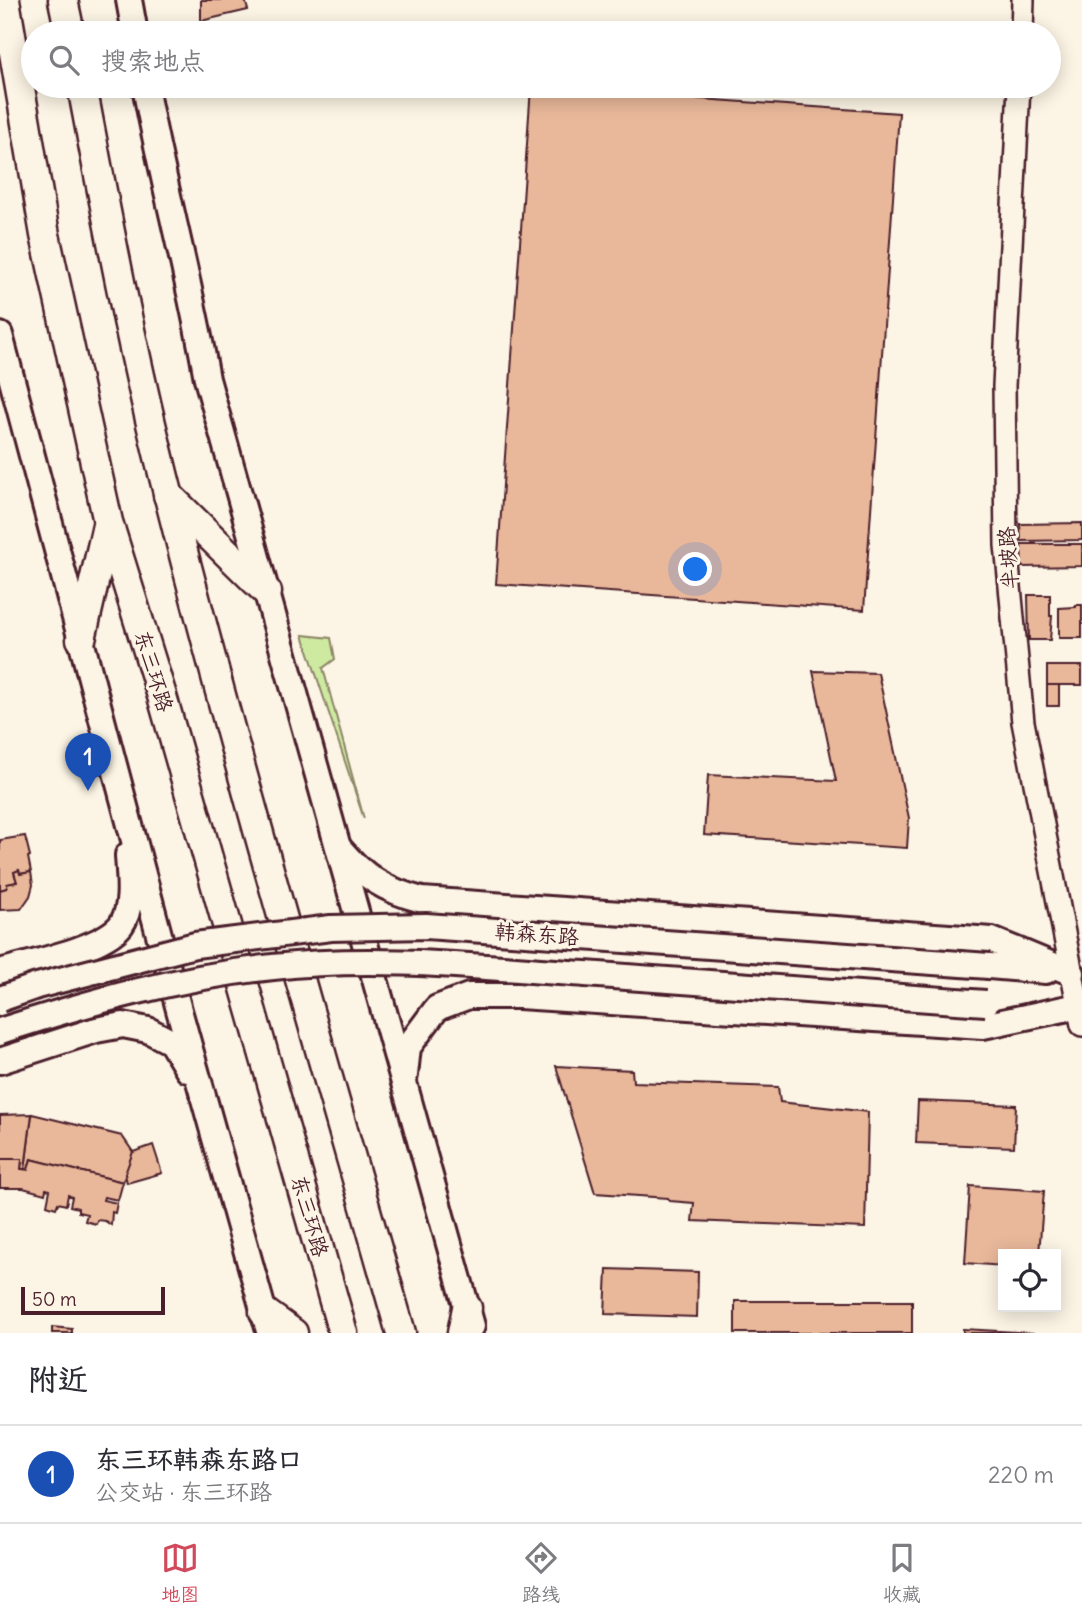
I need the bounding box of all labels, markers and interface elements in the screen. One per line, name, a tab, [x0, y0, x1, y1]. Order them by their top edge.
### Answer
search box	[21, 21, 1061, 98]
icon: search	[45, 41, 83, 79]
text: 搜索地点	[101, 44, 205, 77]
street label: 半坡路	[992, 526, 1024, 590]
your location	[678, 552, 712, 586]
street label: 东三环路	[129, 627, 179, 715]
pin: 1	[65, 733, 111, 791]
street label: 韩森东路	[494, 918, 580, 950]
street label: 东三环路	[285, 1172, 335, 1260]
map controls	[998, 1249, 1061, 1312]
button: locate	[998, 1249, 1061, 1312]
scale bar	[21, 1284, 164, 1316]
text: 50 m	[32, 1287, 77, 1311]
text: 附近	[28, 1360, 88, 1398]
text: 东三环韩森东路口	[95, 1443, 303, 1476]
text: 1	[46, 1460, 56, 1489]
text: 220 m	[988, 1460, 1054, 1489]
text: 公交站 · 东三环路	[95, 1477, 272, 1506]
tab: 地图	[161, 1539, 199, 1606]
tab: 路线	[522, 1539, 560, 1606]
tab: 收藏	[883, 1539, 921, 1606]

